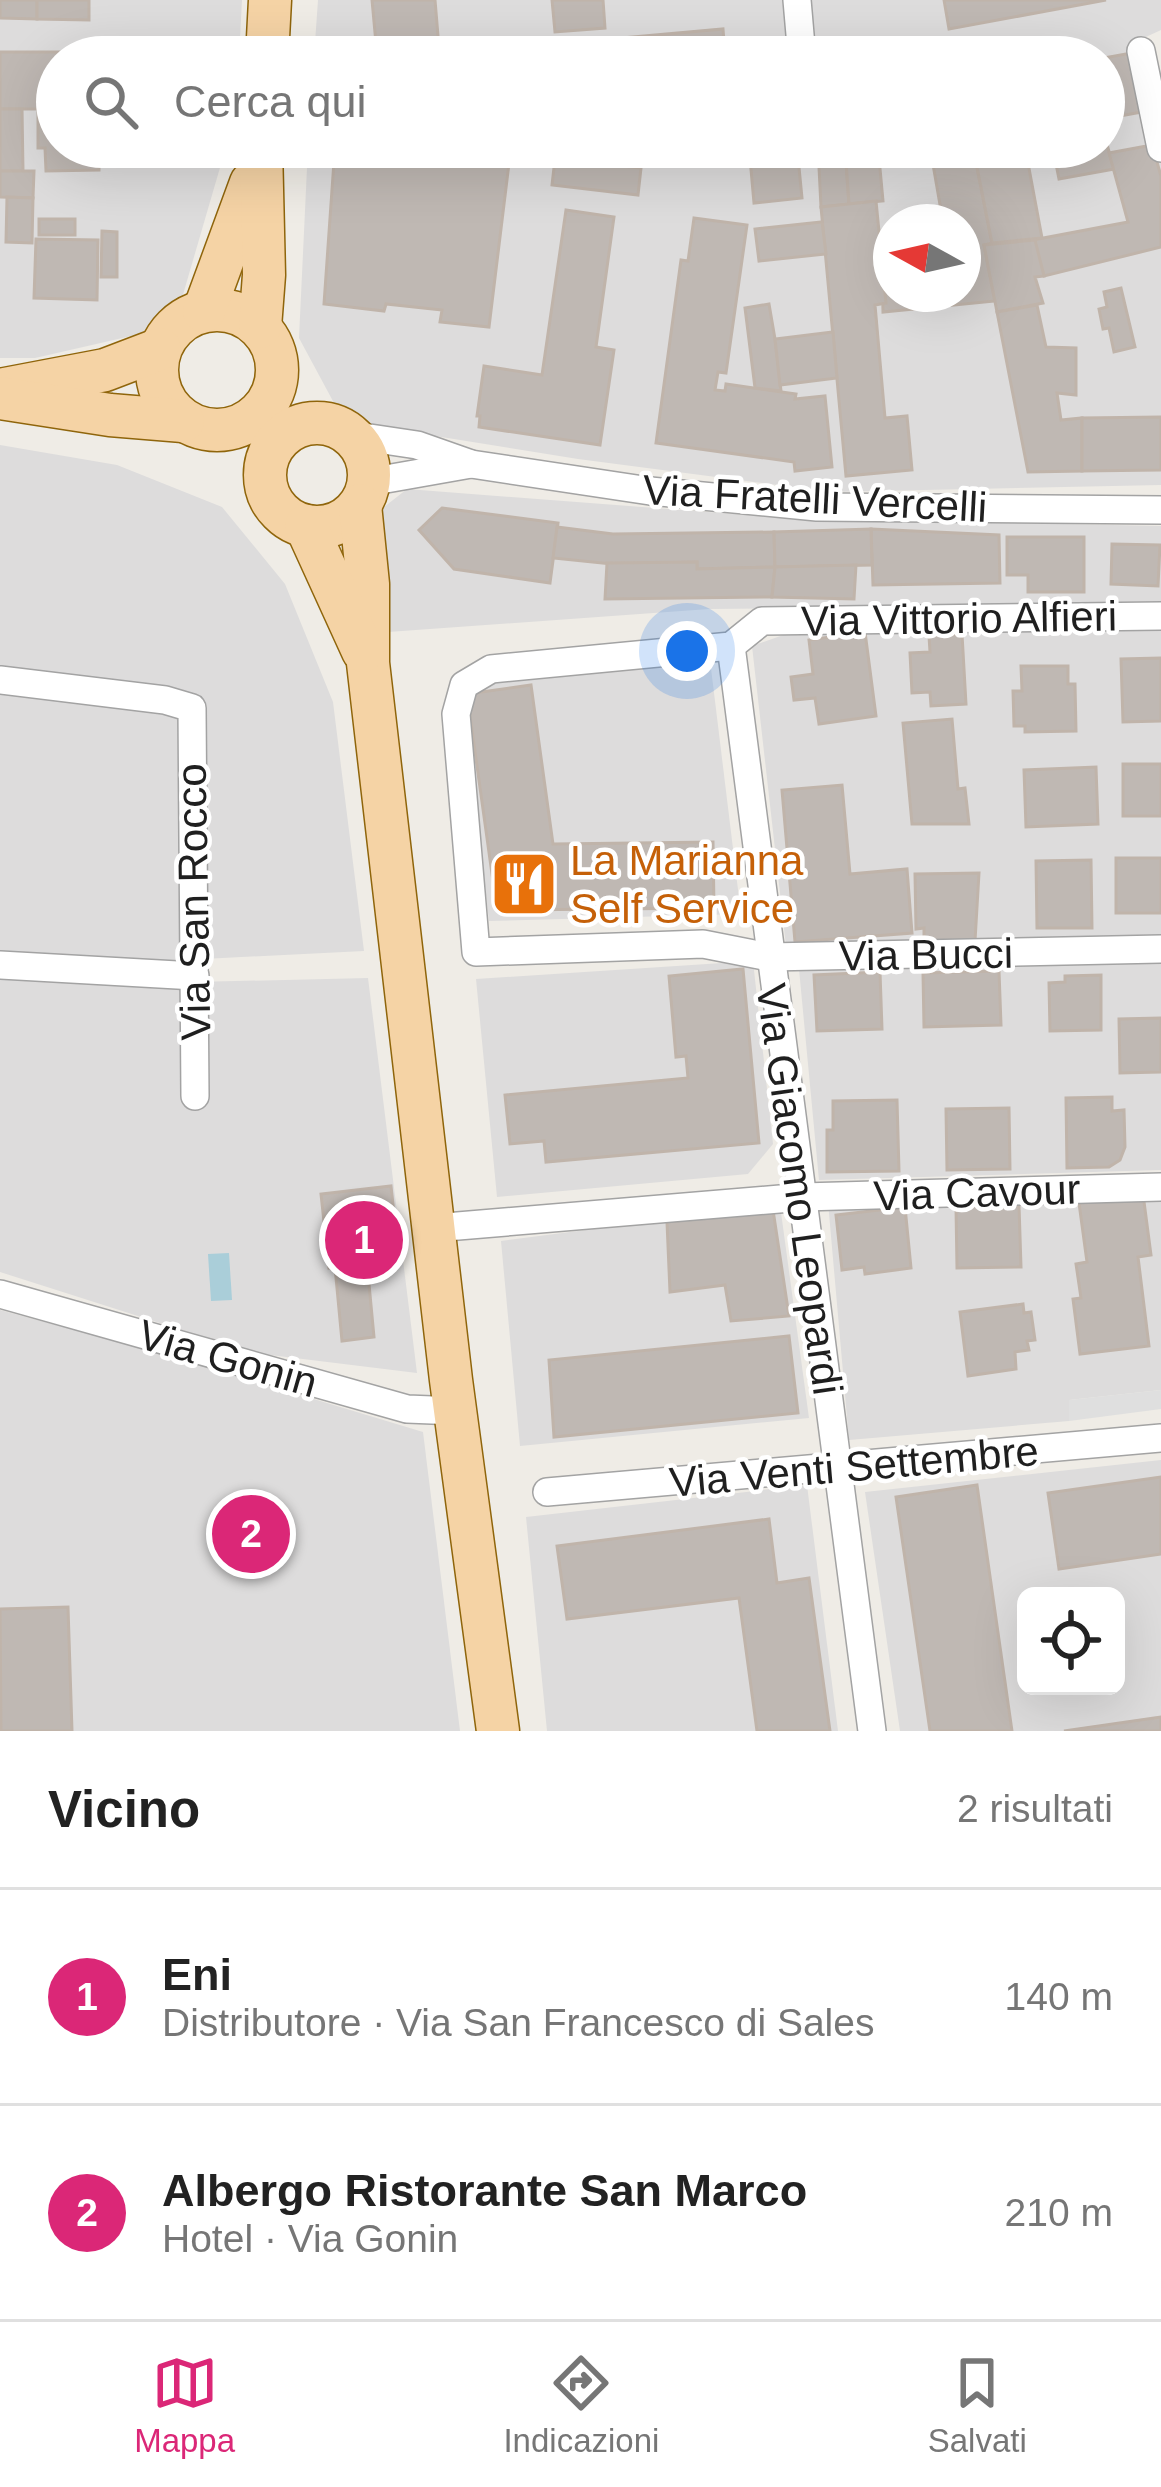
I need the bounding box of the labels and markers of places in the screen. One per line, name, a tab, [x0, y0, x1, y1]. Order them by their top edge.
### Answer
place label: La Marianna Self Service	[570, 837, 804, 932]
restaurant icon: La Marianna Self Service	[489, 849, 559, 919]
pin: 1	[325, 1195, 403, 1285]
pin: 2	[212, 1489, 290, 1579]

